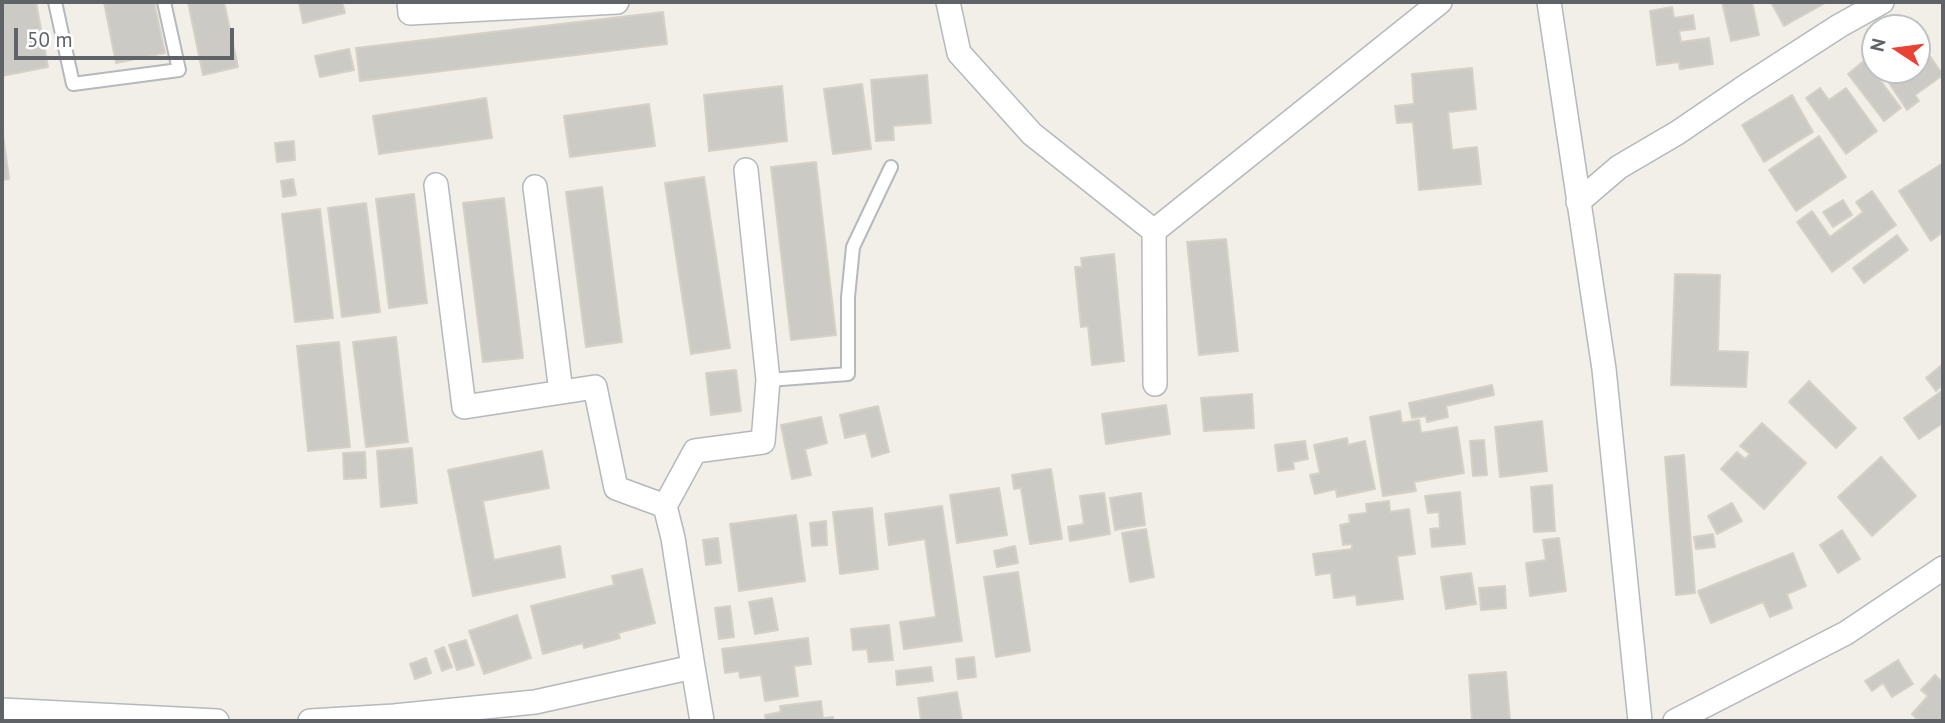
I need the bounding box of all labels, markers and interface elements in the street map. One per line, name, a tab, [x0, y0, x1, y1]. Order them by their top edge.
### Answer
scale bar	[18, 14, 238, 58]
north arrow	[1861, 14, 1931, 84]
text: 50 m	[27, 26, 73, 53]
text: N	[1864, 36, 1891, 54]

